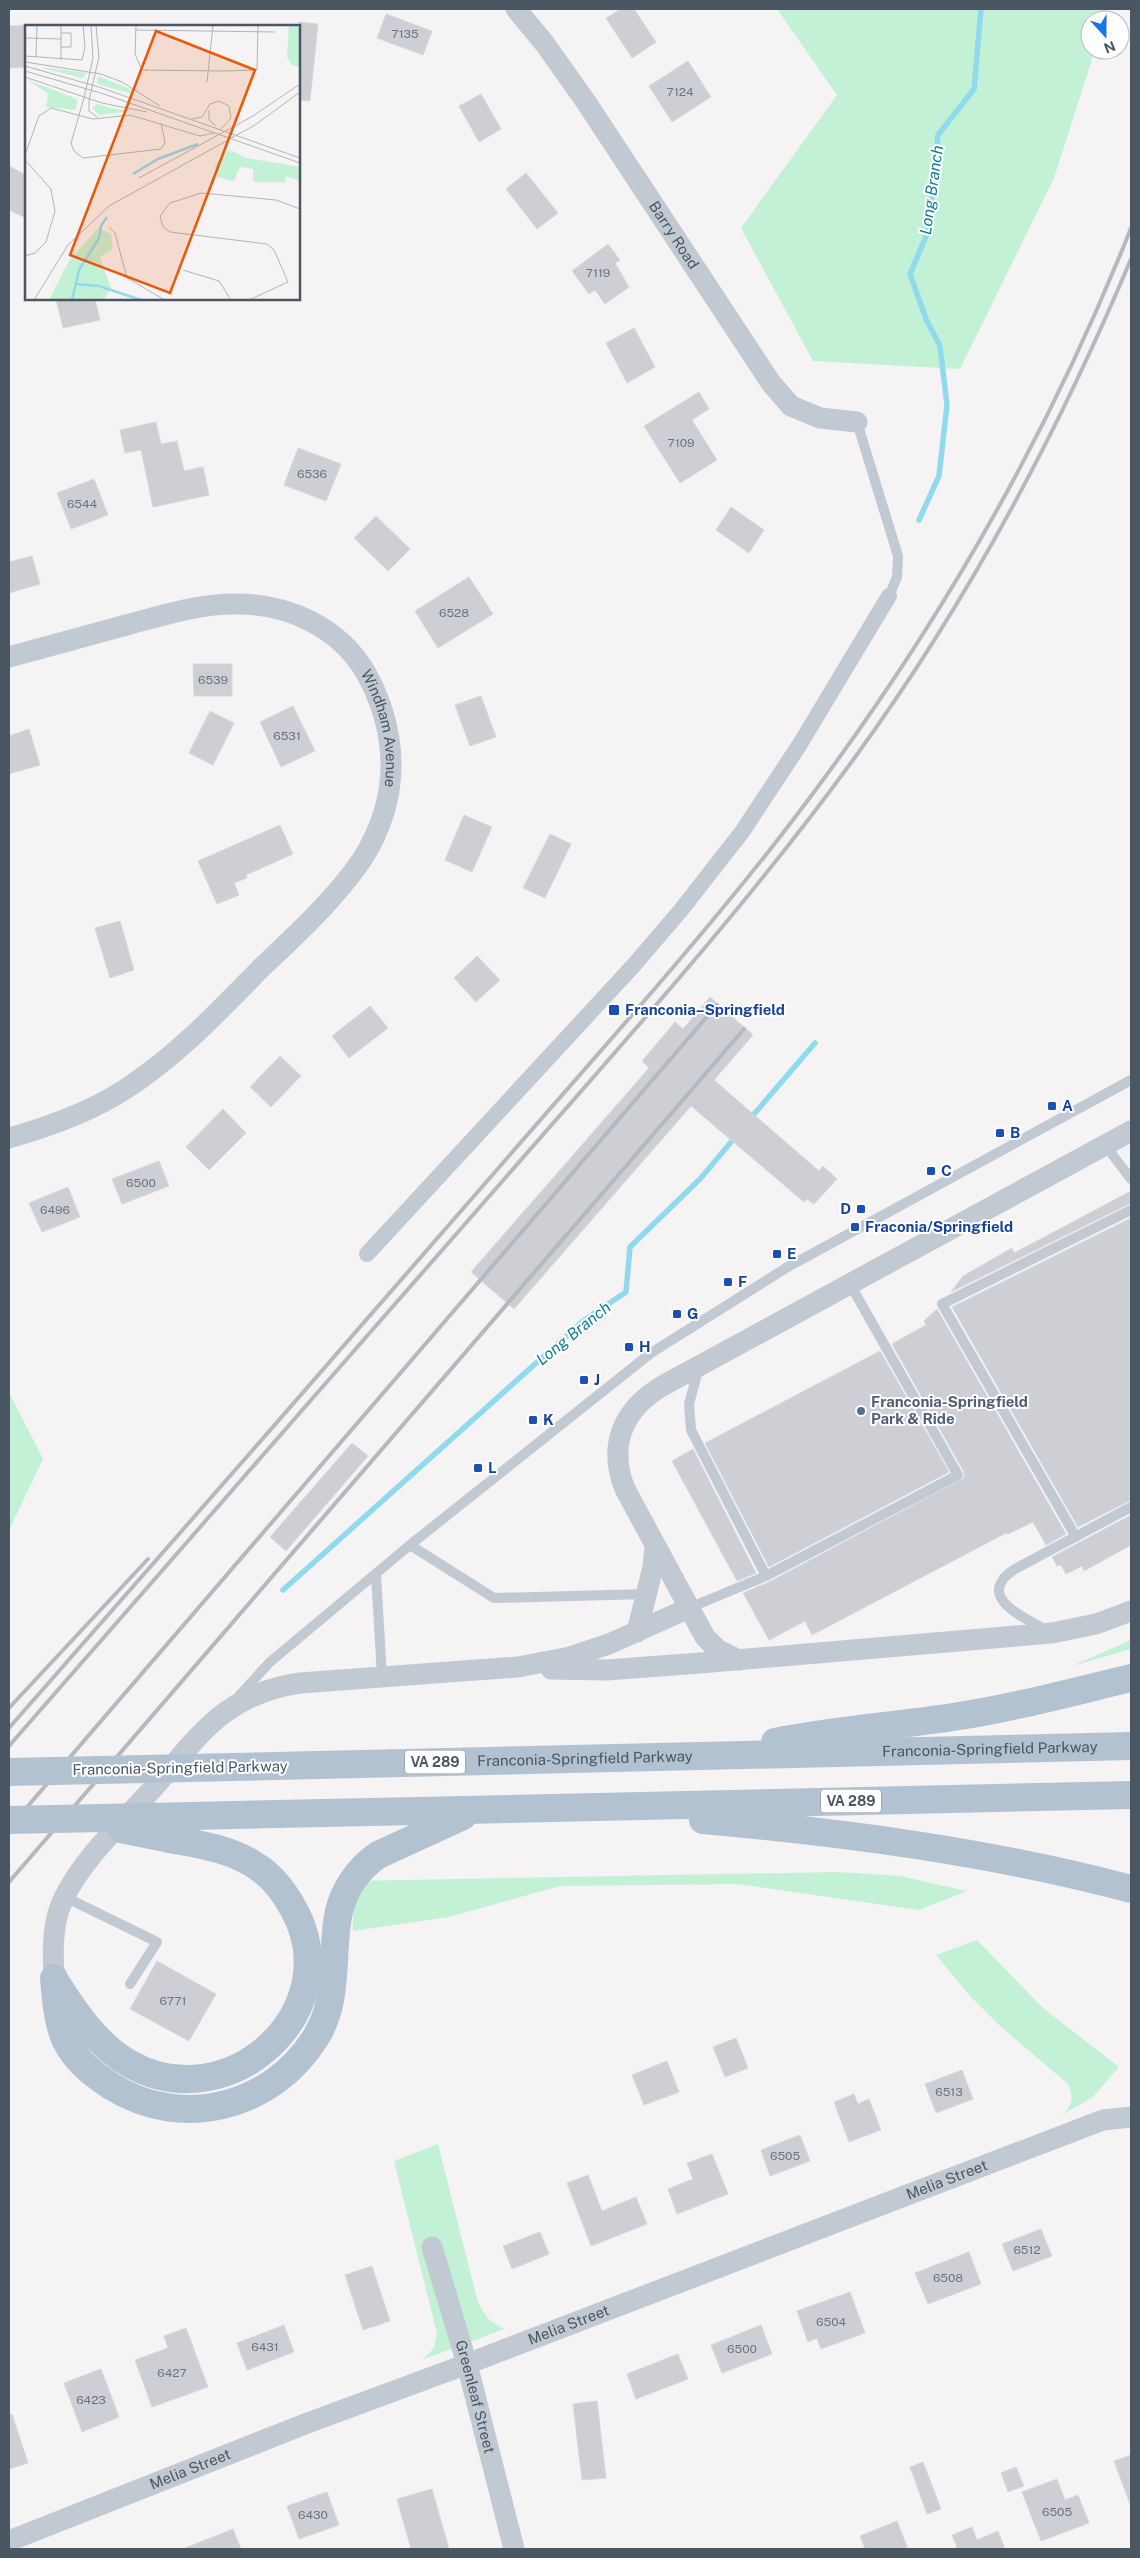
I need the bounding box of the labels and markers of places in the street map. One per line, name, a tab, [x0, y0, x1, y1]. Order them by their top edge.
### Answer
place label: Franconia–Springfield	[625, 1001, 785, 1018]
marker: Franconia–Springfield	[607, 1003, 621, 1017]
place label: A	[1062, 1097, 1073, 1114]
marker: A	[1046, 1100, 1058, 1112]
place label: B	[1010, 1124, 1020, 1141]
marker: B	[994, 1127, 1006, 1139]
place label: C	[941, 1162, 952, 1179]
marker: C	[925, 1165, 937, 1177]
place label: D	[840, 1200, 851, 1217]
marker: D	[855, 1203, 867, 1215]
place label: Fraconia/Springfield	[865, 1218, 1013, 1235]
marker: Fraconia/Springfield	[849, 1221, 861, 1233]
place label: E	[787, 1245, 797, 1262]
marker: E	[771, 1248, 783, 1260]
place label: F	[738, 1273, 747, 1290]
marker: F	[722, 1276, 734, 1288]
place label: G	[687, 1305, 698, 1322]
marker: G	[671, 1308, 683, 1320]
place label: H	[639, 1338, 651, 1355]
marker: H	[623, 1341, 635, 1353]
place label: J	[594, 1371, 600, 1388]
marker: J	[578, 1374, 590, 1386]
place label: Franconia-Springfield Park & Ride	[871, 1393, 1028, 1427]
marker: Franconia-Springfield Park & Ride	[855, 1405, 867, 1417]
place label: K	[543, 1411, 554, 1428]
marker: K	[527, 1414, 539, 1426]
place label: L	[488, 1459, 497, 1476]
marker: L	[472, 1462, 484, 1474]

